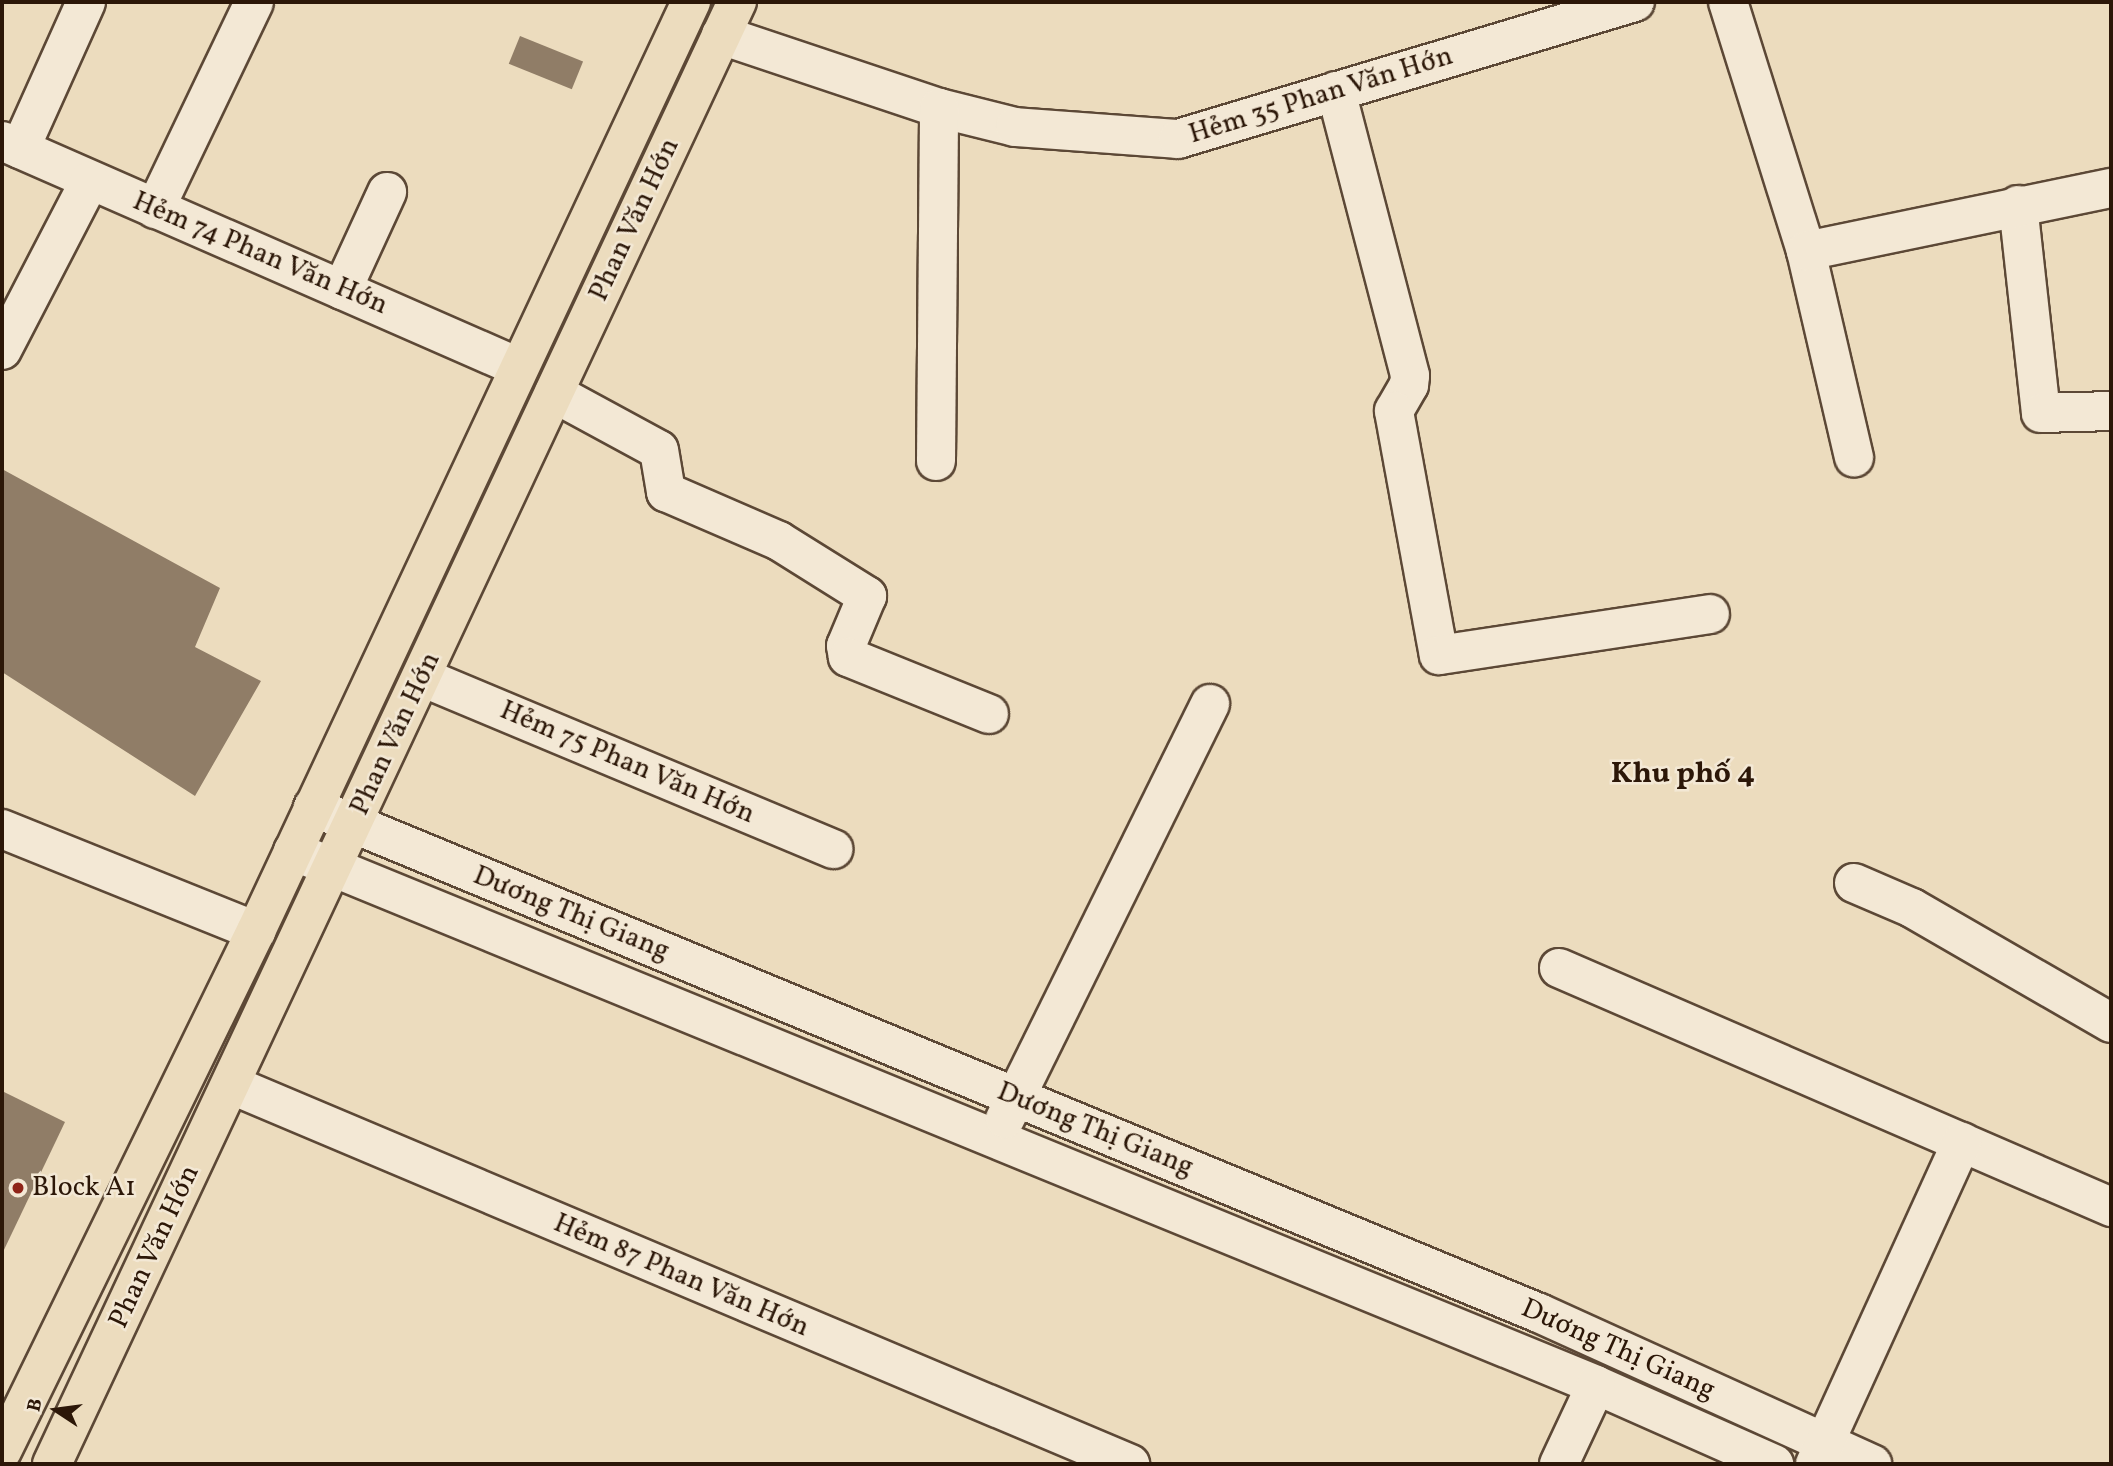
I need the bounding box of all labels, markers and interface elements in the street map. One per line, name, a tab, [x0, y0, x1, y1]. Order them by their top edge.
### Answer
street label: Hẻm 35 Phan Văn Hớn	[1185, 40, 1457, 152]
street label: Phan Văn Hớn	[582, 133, 688, 307]
street label: Hẻm 74 Phan Văn Hớn	[127, 185, 393, 323]
street label: Phan Văn Hớn	[343, 647, 449, 821]
street label: Hẻm 75 Phan Văn Hớn	[494, 694, 760, 832]
district label: Khu phố 4	[1611, 756, 1755, 792]
street label: Dương Thị Giang	[468, 859, 674, 969]
street label: Dương Thị Giang	[992, 1075, 1198, 1185]
street label: Phan Văn Hớn	[102, 1160, 208, 1334]
place label: Block A1	[32, 1171, 136, 1205]
marker: Block A1	[10, 1180, 26, 1196]
street label: Hẻm 87 Phan Văn Hớn	[548, 1207, 814, 1345]
street label: Dương Thị Giang	[1515, 1292, 1721, 1408]
north arrow	[21, 1375, 91, 1445]
text: B	[21, 1396, 50, 1414]

